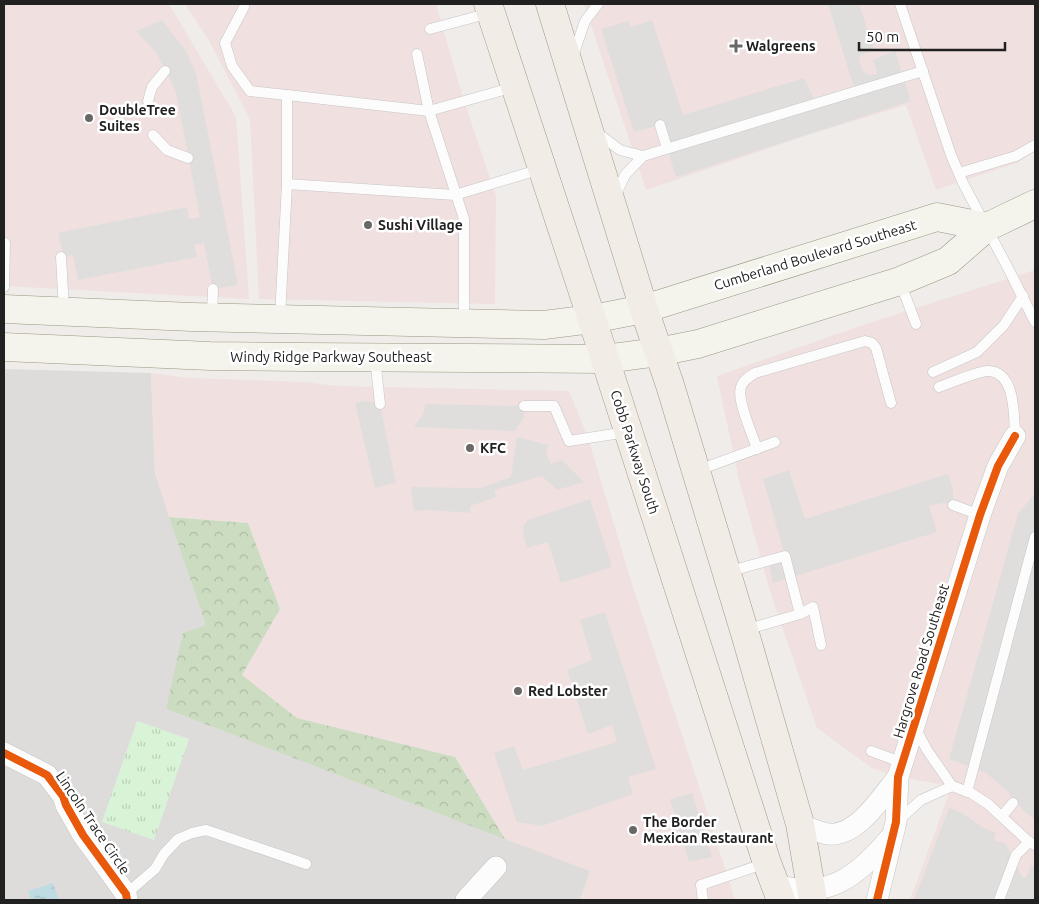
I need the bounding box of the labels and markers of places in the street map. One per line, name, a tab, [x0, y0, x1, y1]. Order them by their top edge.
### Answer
place label: Walgreens	[746, 38, 816, 54]
marker: Walgreens	[730, 40, 742, 52]
place label: DoubleTree Suites	[99, 102, 176, 134]
marker: DoubleTree Suites	[83, 112, 95, 124]
place label: Sushi Village	[378, 217, 463, 233]
marker: Sushi Village	[362, 219, 374, 231]
place label: KFC	[480, 440, 506, 456]
marker: KFC	[464, 442, 476, 454]
place label: Red Lobster	[528, 683, 608, 699]
marker: Red Lobster	[512, 685, 524, 697]
place label: The Border Mexican Restaurant	[643, 814, 773, 846]
marker: The Border Mexican Restaurant	[627, 824, 639, 836]

